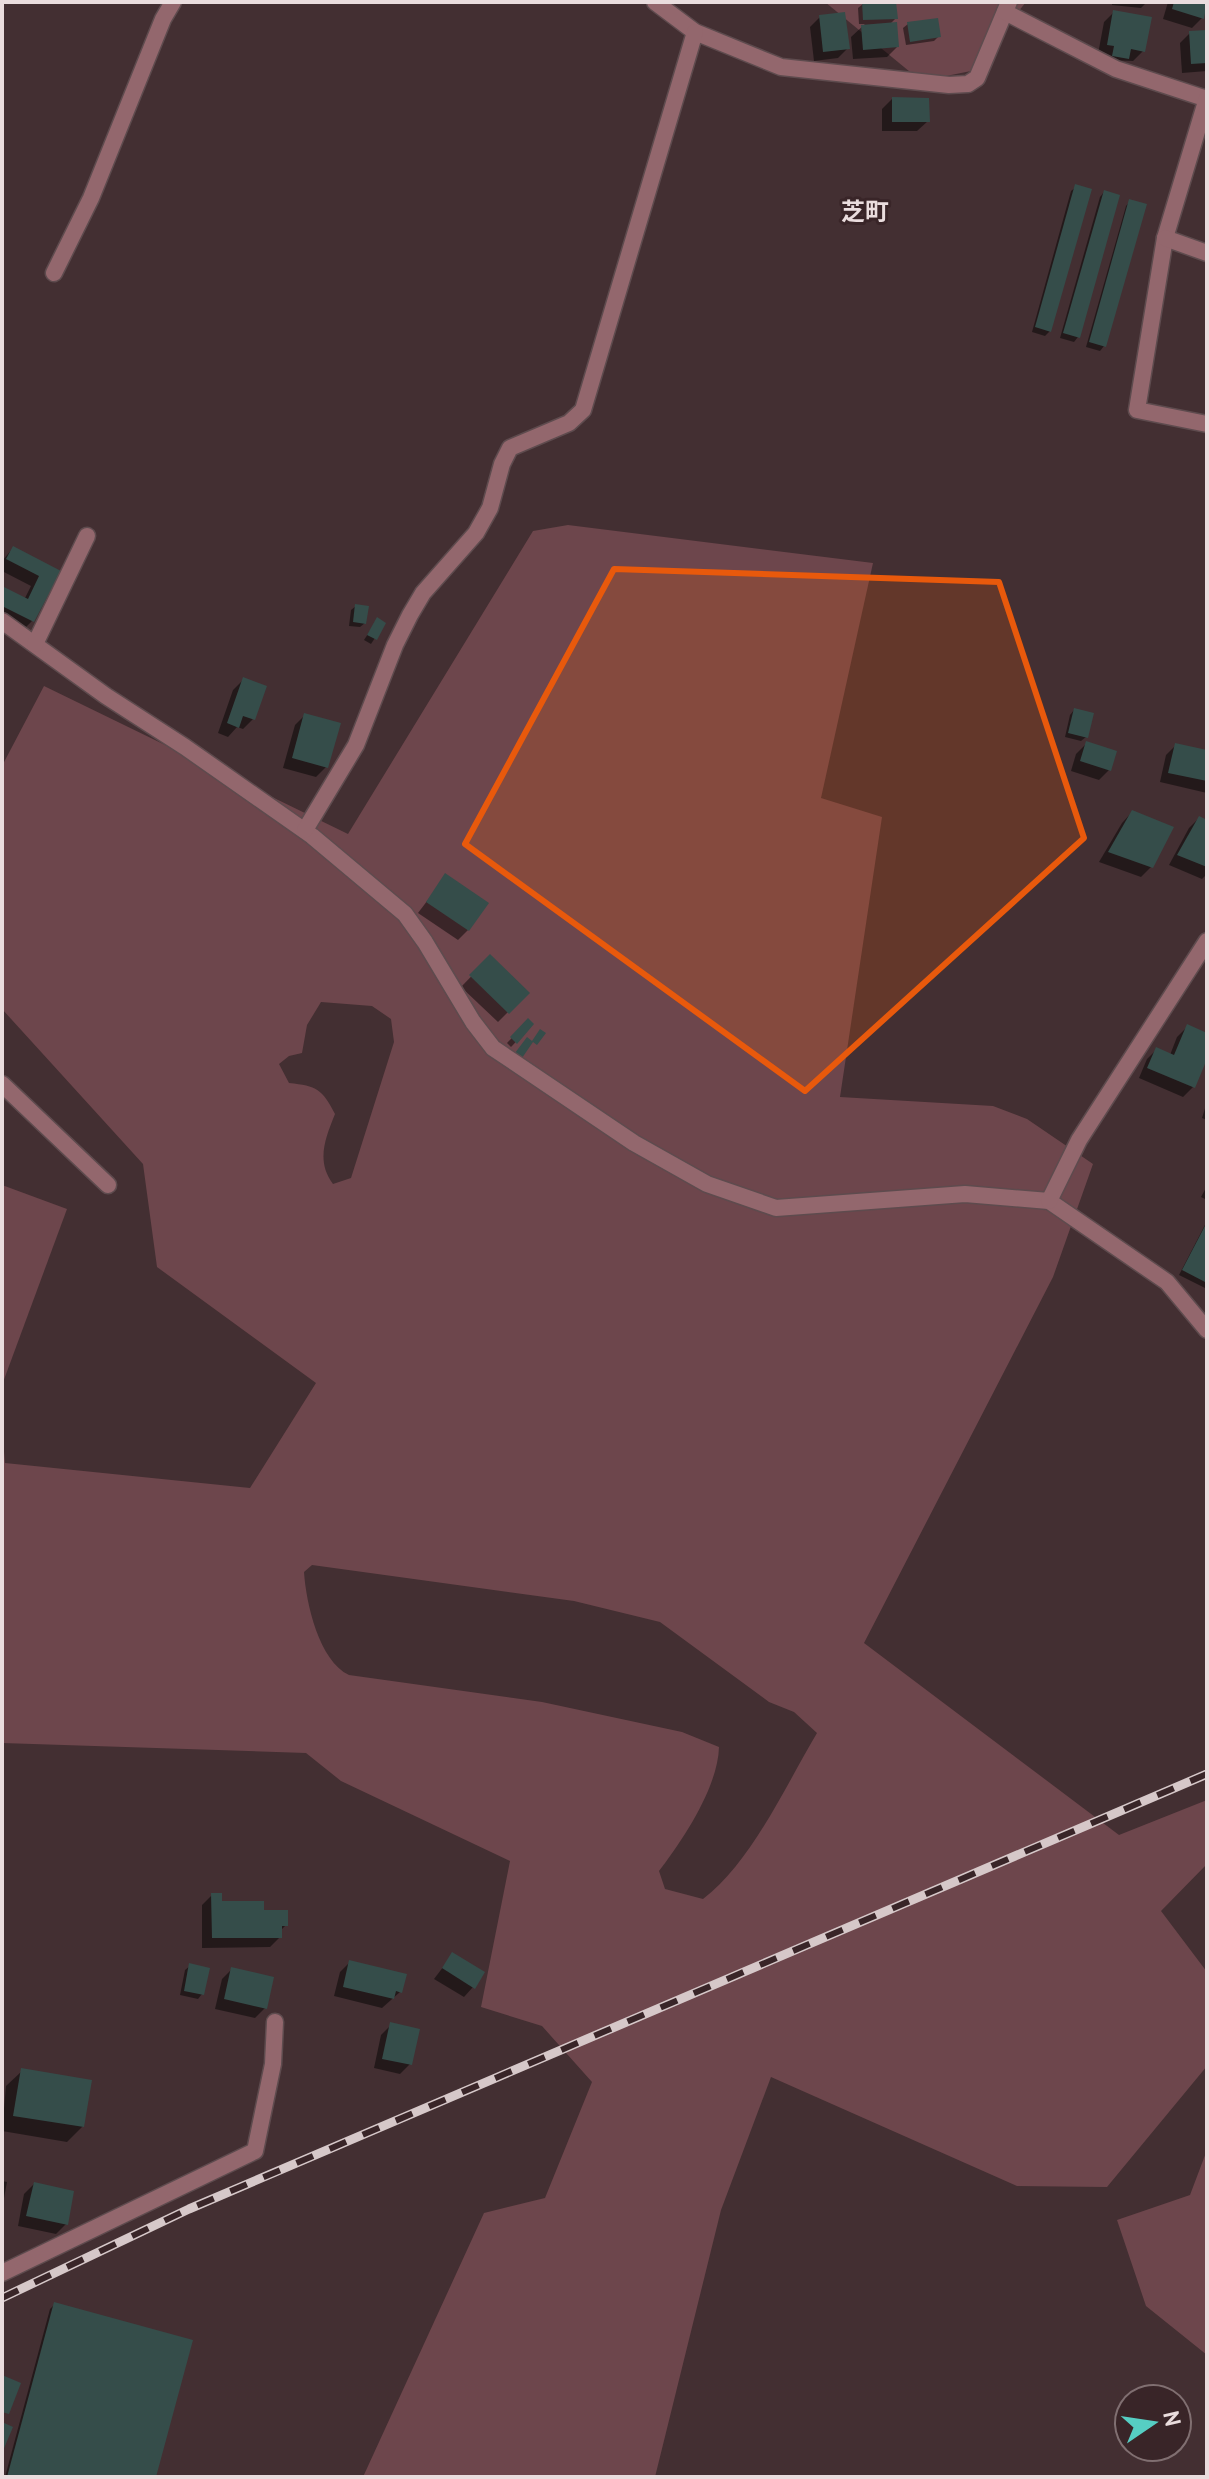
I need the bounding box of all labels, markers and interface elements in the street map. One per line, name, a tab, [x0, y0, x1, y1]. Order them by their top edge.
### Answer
district label: 芝町	[841, 196, 889, 227]
north arrow	[1113, 2383, 1193, 2463]
text: N	[1157, 2408, 1188, 2429]

